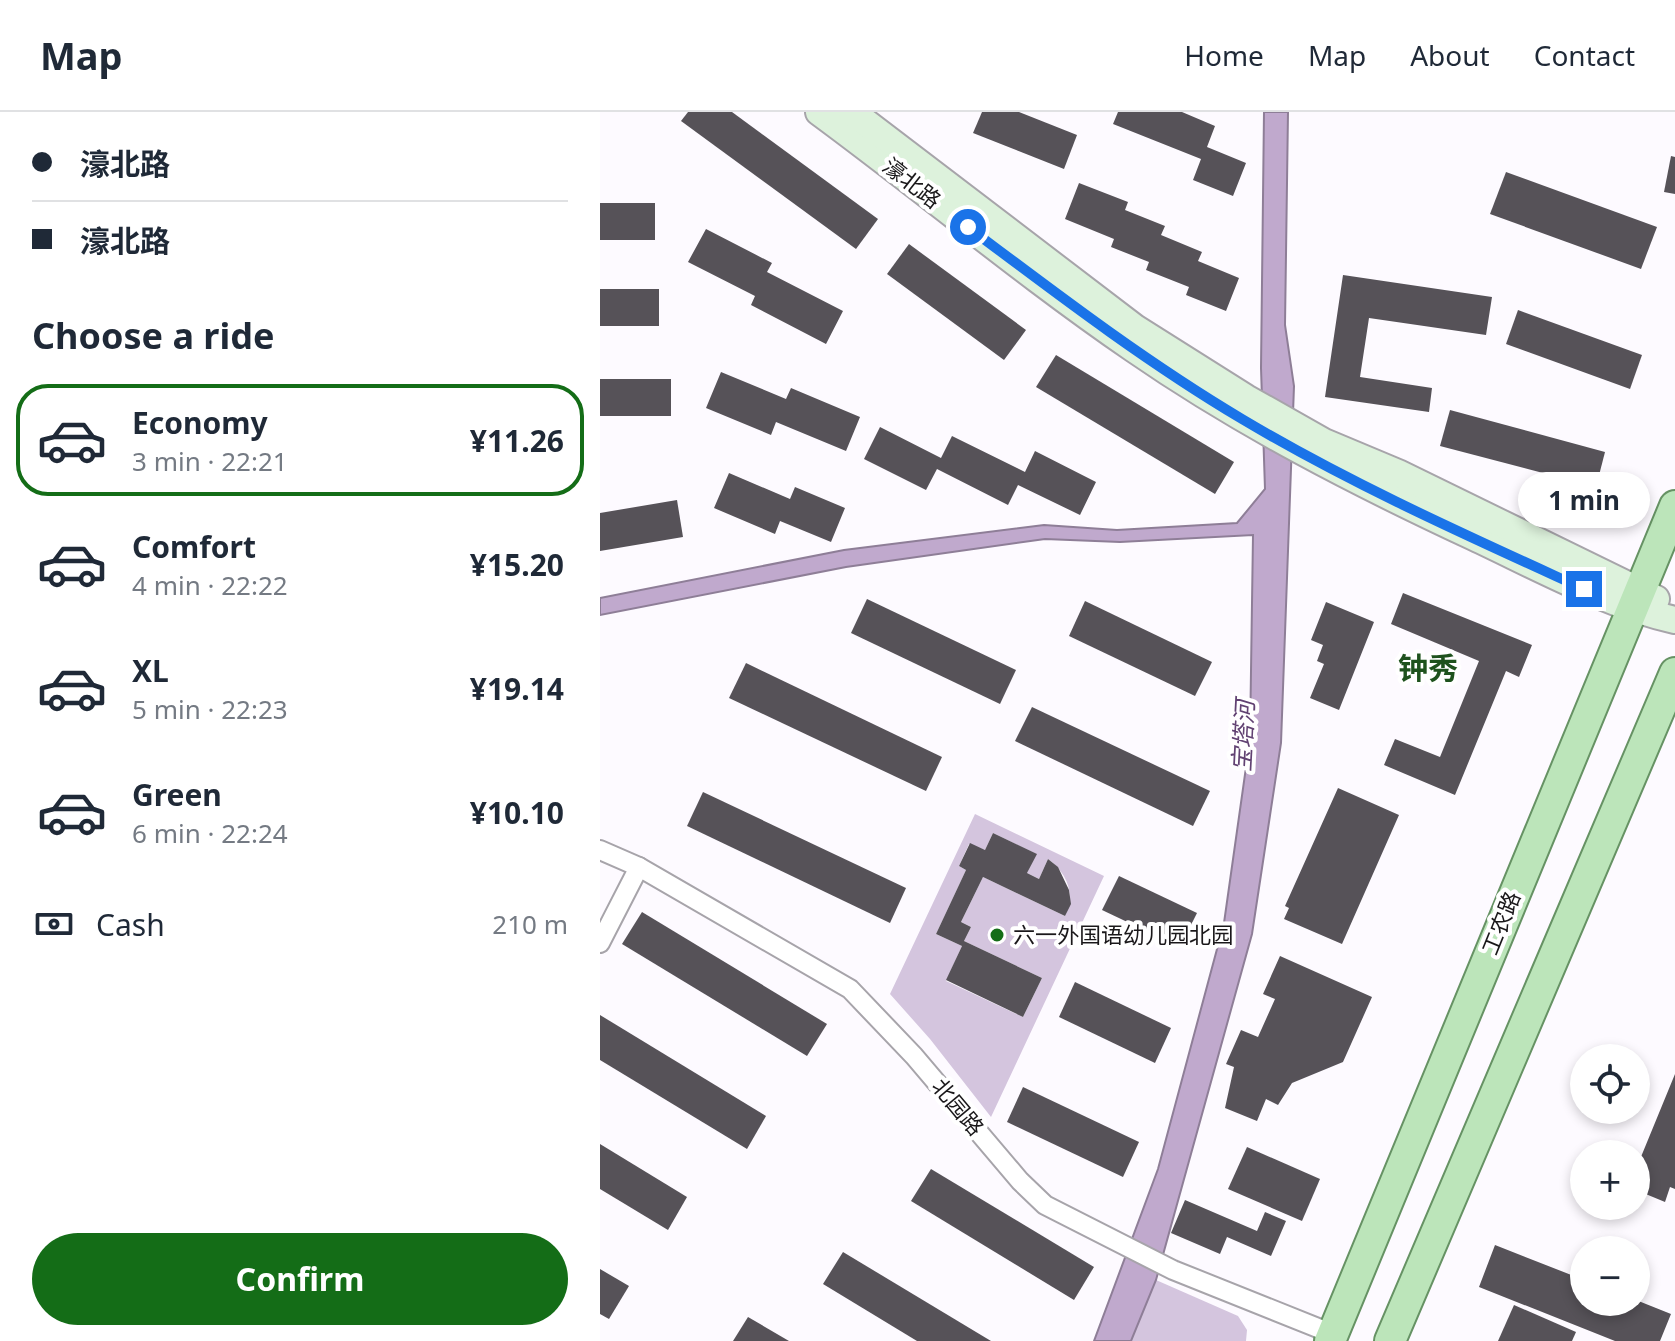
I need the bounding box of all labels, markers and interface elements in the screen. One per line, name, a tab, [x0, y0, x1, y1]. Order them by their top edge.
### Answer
text: Map	[40, 29, 123, 81]
text: Home	[1184, 36, 1264, 74]
text: Map	[1308, 36, 1366, 74]
text: About	[1410, 36, 1490, 74]
text: Contact	[1534, 36, 1635, 74]
text: 濠北路	[80, 143, 170, 184]
street label: 濠北路	[877, 150, 948, 214]
route start	[950, 209, 986, 245]
text: 濠北路	[80, 220, 170, 261]
text: Choose a ride	[32, 311, 274, 360]
text: Economy	[132, 402, 268, 443]
icon: car	[36, 404, 108, 476]
text: ¥11.26	[470, 420, 564, 461]
text: 3 min · 22:21	[132, 443, 288, 479]
callout: 1 min	[1518, 473, 1650, 529]
text: 1 min	[1548, 482, 1620, 518]
text: Comfort	[132, 526, 256, 567]
icon: car	[36, 528, 108, 600]
text: ¥15.20	[470, 544, 564, 585]
text: 4 min · 22:22	[132, 567, 288, 603]
route end	[1566, 571, 1602, 607]
district label: 钟秀	[1398, 647, 1458, 688]
text: XL	[132, 650, 169, 691]
icon: car	[36, 652, 108, 724]
text: ¥19.14	[470, 668, 564, 709]
text: 5 min · 22:23	[132, 691, 288, 727]
water label: 宝塔河	[1224, 695, 1261, 773]
text: Green	[132, 774, 222, 815]
icon: car	[36, 776, 108, 848]
text: ¥10.10	[470, 792, 564, 833]
text: 6 min · 22:24	[132, 815, 288, 851]
street label: 工农路	[1474, 886, 1526, 959]
icon: cash	[32, 902, 76, 946]
text: Cash	[96, 904, 165, 945]
text: 210 m	[492, 906, 568, 942]
place label: 六一外国语幼儿园北园	[1013, 919, 1233, 949]
marker: 六一外国语幼儿园北园	[988, 926, 1006, 944]
map controls	[1570, 1044, 1650, 1316]
button: locate	[1570, 1044, 1650, 1124]
street label: 北园路	[926, 1071, 991, 1141]
button: +	[1570, 1140, 1650, 1220]
button: Confirm	[32, 1233, 568, 1325]
button: −	[1570, 1236, 1650, 1316]

